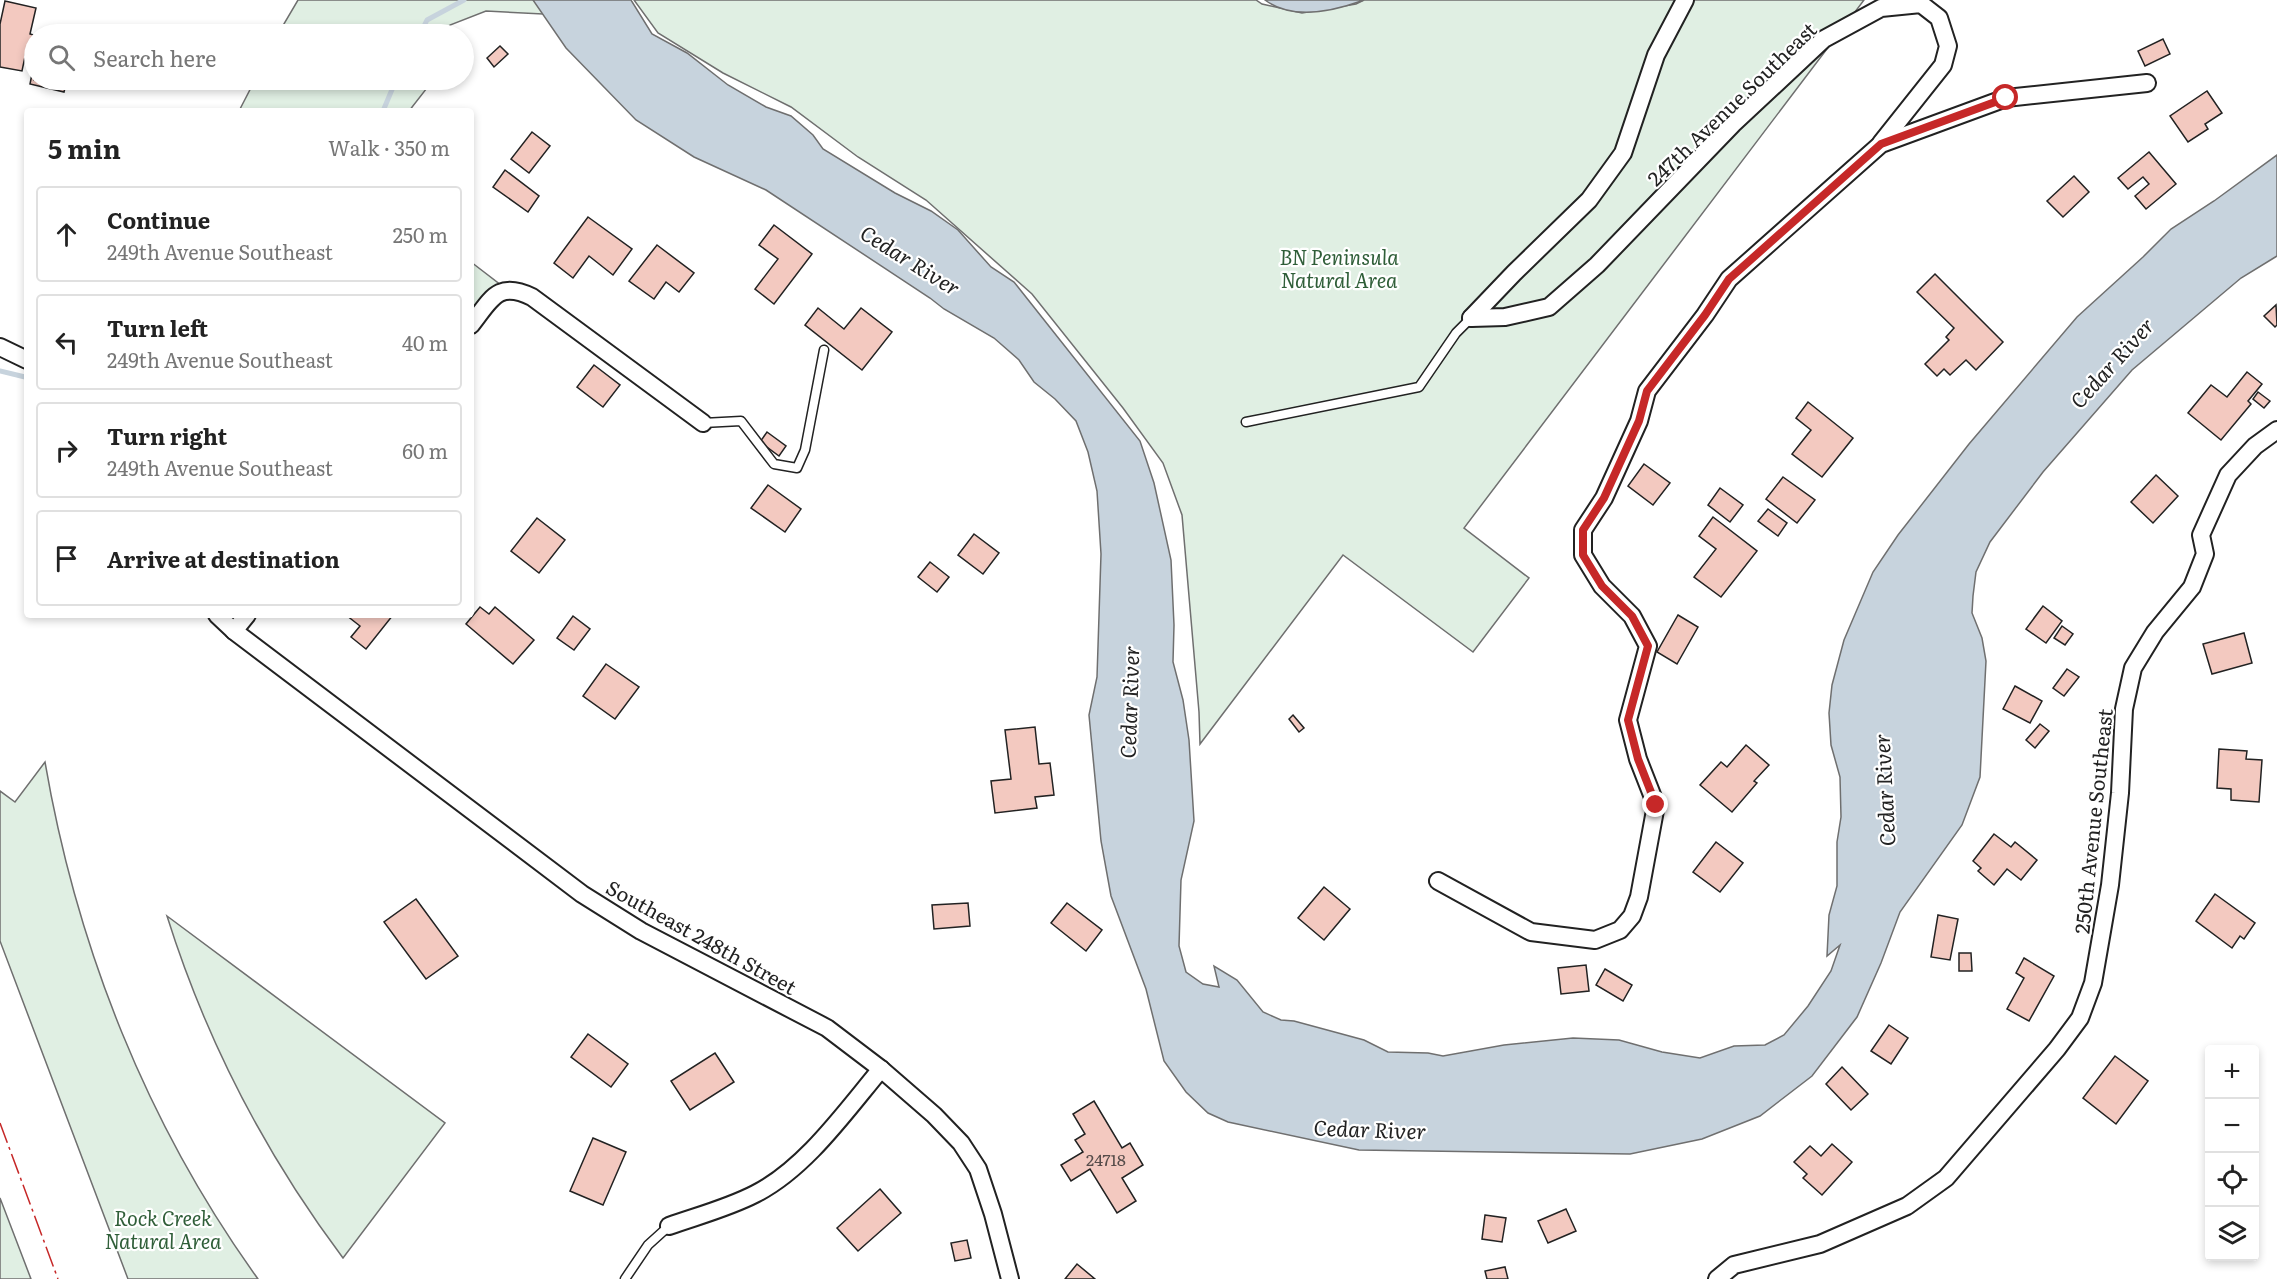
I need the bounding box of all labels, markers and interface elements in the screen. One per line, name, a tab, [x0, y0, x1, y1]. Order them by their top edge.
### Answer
street label: 247th Avenue Southeast	[1640, 14, 1822, 192]
search box	[24, 24, 474, 90]
icon: search	[45, 41, 78, 74]
text: Search here	[93, 41, 216, 74]
route start	[1992, 84, 2018, 110]
text: 5 min	[48, 128, 121, 167]
text: Walk · 350 m	[328, 132, 450, 162]
text: Continue	[107, 203, 210, 236]
water label: Cedar River	[855, 216, 967, 302]
icon: ahead	[50, 218, 83, 251]
text: 250 m	[393, 219, 448, 249]
text: 249th Avenue Southeast	[107, 236, 333, 266]
park label: BN Peninsula Natural Area	[1279, 241, 1399, 294]
water label: Cedar River	[2062, 310, 2160, 414]
text: Turn left	[107, 311, 208, 344]
icon: left	[50, 326, 83, 359]
text: 40 m	[402, 327, 448, 357]
text: 249th Avenue Southeast	[107, 344, 333, 374]
text: Turn right	[107, 419, 227, 452]
icon: right	[50, 434, 83, 467]
text: 60 m	[402, 435, 448, 465]
text: 249th Avenue Southeast	[107, 452, 333, 482]
icon: arrive	[50, 542, 83, 575]
text: Arrive at destination	[107, 542, 340, 575]
water label: Cedar River	[1111, 645, 1145, 759]
street label: 250th Avenue Southeast	[2065, 707, 2119, 935]
water label: Cedar River	[1865, 733, 1901, 847]
route end	[1642, 791, 1668, 817]
street label: Southeast 248th Street	[601, 871, 803, 1001]
map controls	[2205, 1045, 2259, 1261]
button: +	[2205, 1045, 2259, 1099]
button: −	[2205, 1099, 2259, 1153]
water label: Cedar River	[1313, 1111, 1427, 1145]
house number: 24718	[1086, 1147, 1126, 1171]
button: locate	[2205, 1153, 2259, 1207]
park label: Rock Creek Natural Area	[105, 1202, 222, 1255]
button: layers	[2205, 1207, 2259, 1261]

